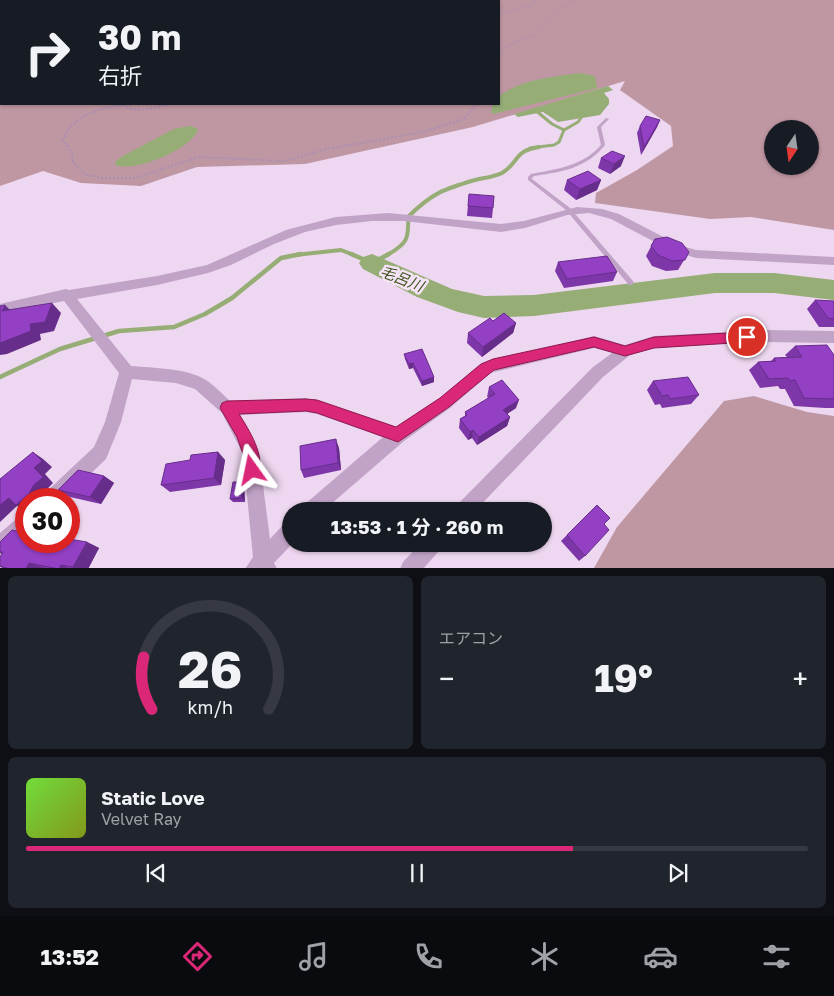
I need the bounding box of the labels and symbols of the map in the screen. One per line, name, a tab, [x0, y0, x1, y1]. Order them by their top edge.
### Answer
north arrow	[764, 120, 819, 175]
water label: 毛呂川	[378, 261, 428, 296]
pin	[726, 316, 768, 358]
position arrow	[225, 443, 277, 495]
speed limit sign: 30	[15, 488, 80, 553]

